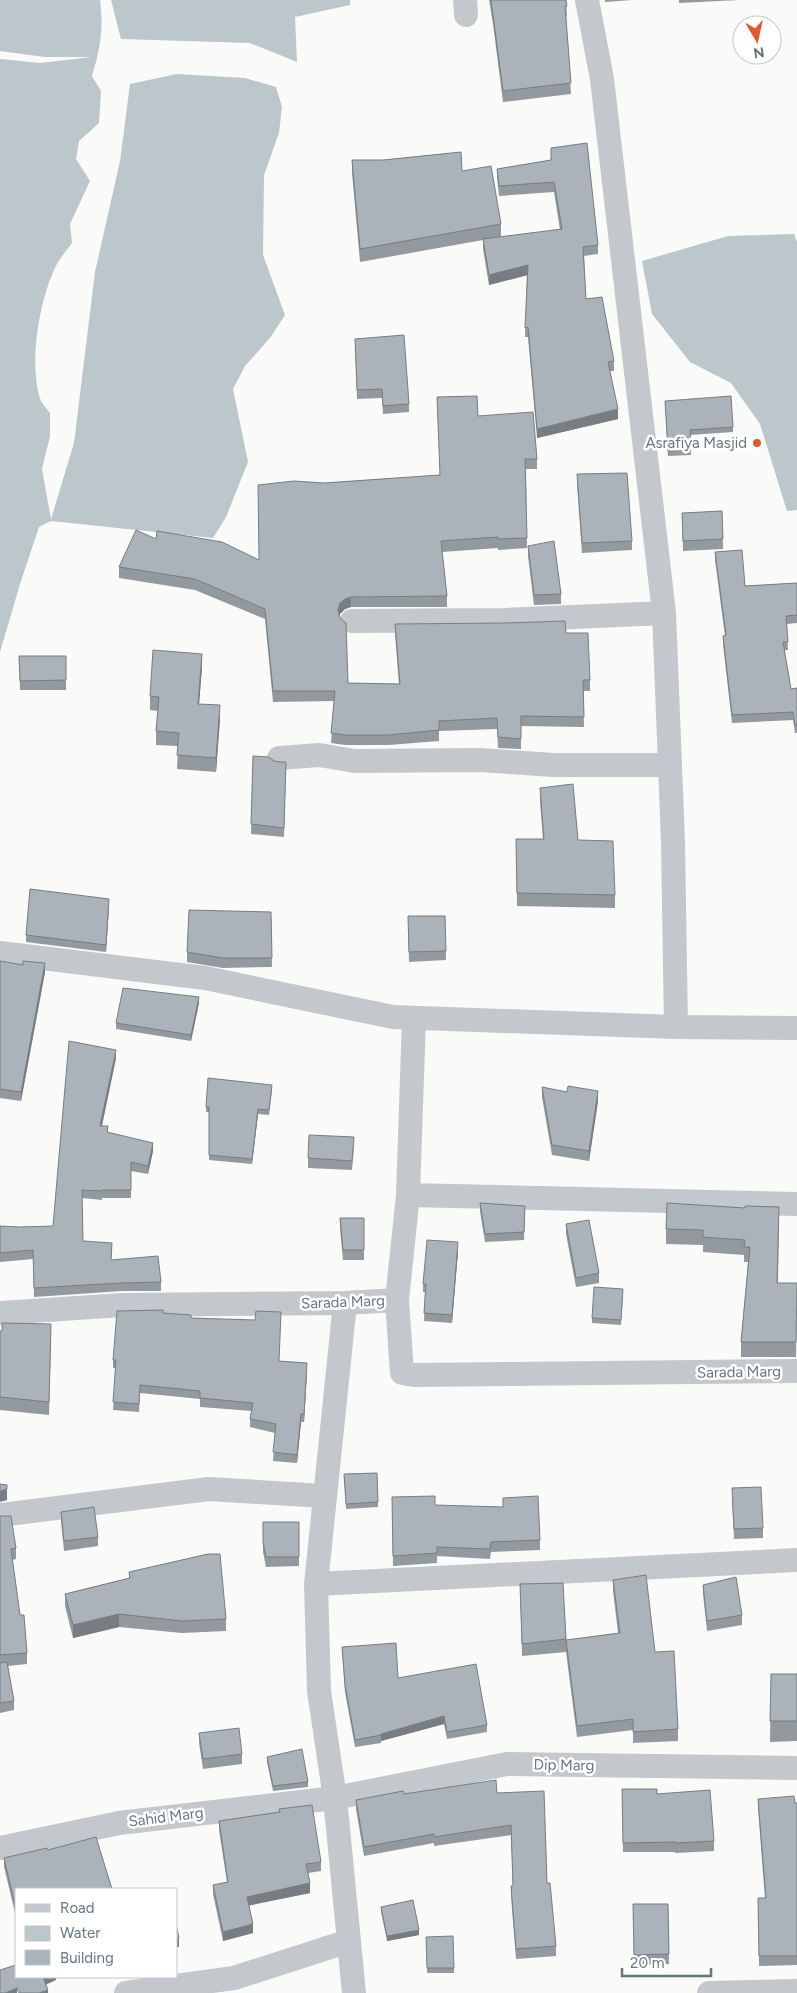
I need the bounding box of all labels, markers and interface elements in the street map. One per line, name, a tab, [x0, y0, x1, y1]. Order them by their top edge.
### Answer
north arrow	[732, 15, 782, 65]
text: N	[752, 43, 766, 62]
place label: Asrafiya Masjid	[645, 434, 747, 452]
marker: Asrafiya Masjid	[751, 437, 763, 449]
street label: Sarada Marg	[301, 1292, 385, 1312]
street label: Sarada Marg	[697, 1362, 781, 1382]
street label: Dip Marg	[534, 1755, 594, 1775]
street label: Sahid Marg	[127, 1803, 205, 1831]
legend	[15, 1888, 178, 1978]
text: Road	[60, 1899, 95, 1917]
text: Water	[60, 1924, 100, 1942]
scale bar	[622, 1946, 711, 1978]
text: Building	[60, 1949, 114, 1967]
text: 20 m	[630, 1954, 664, 1972]

